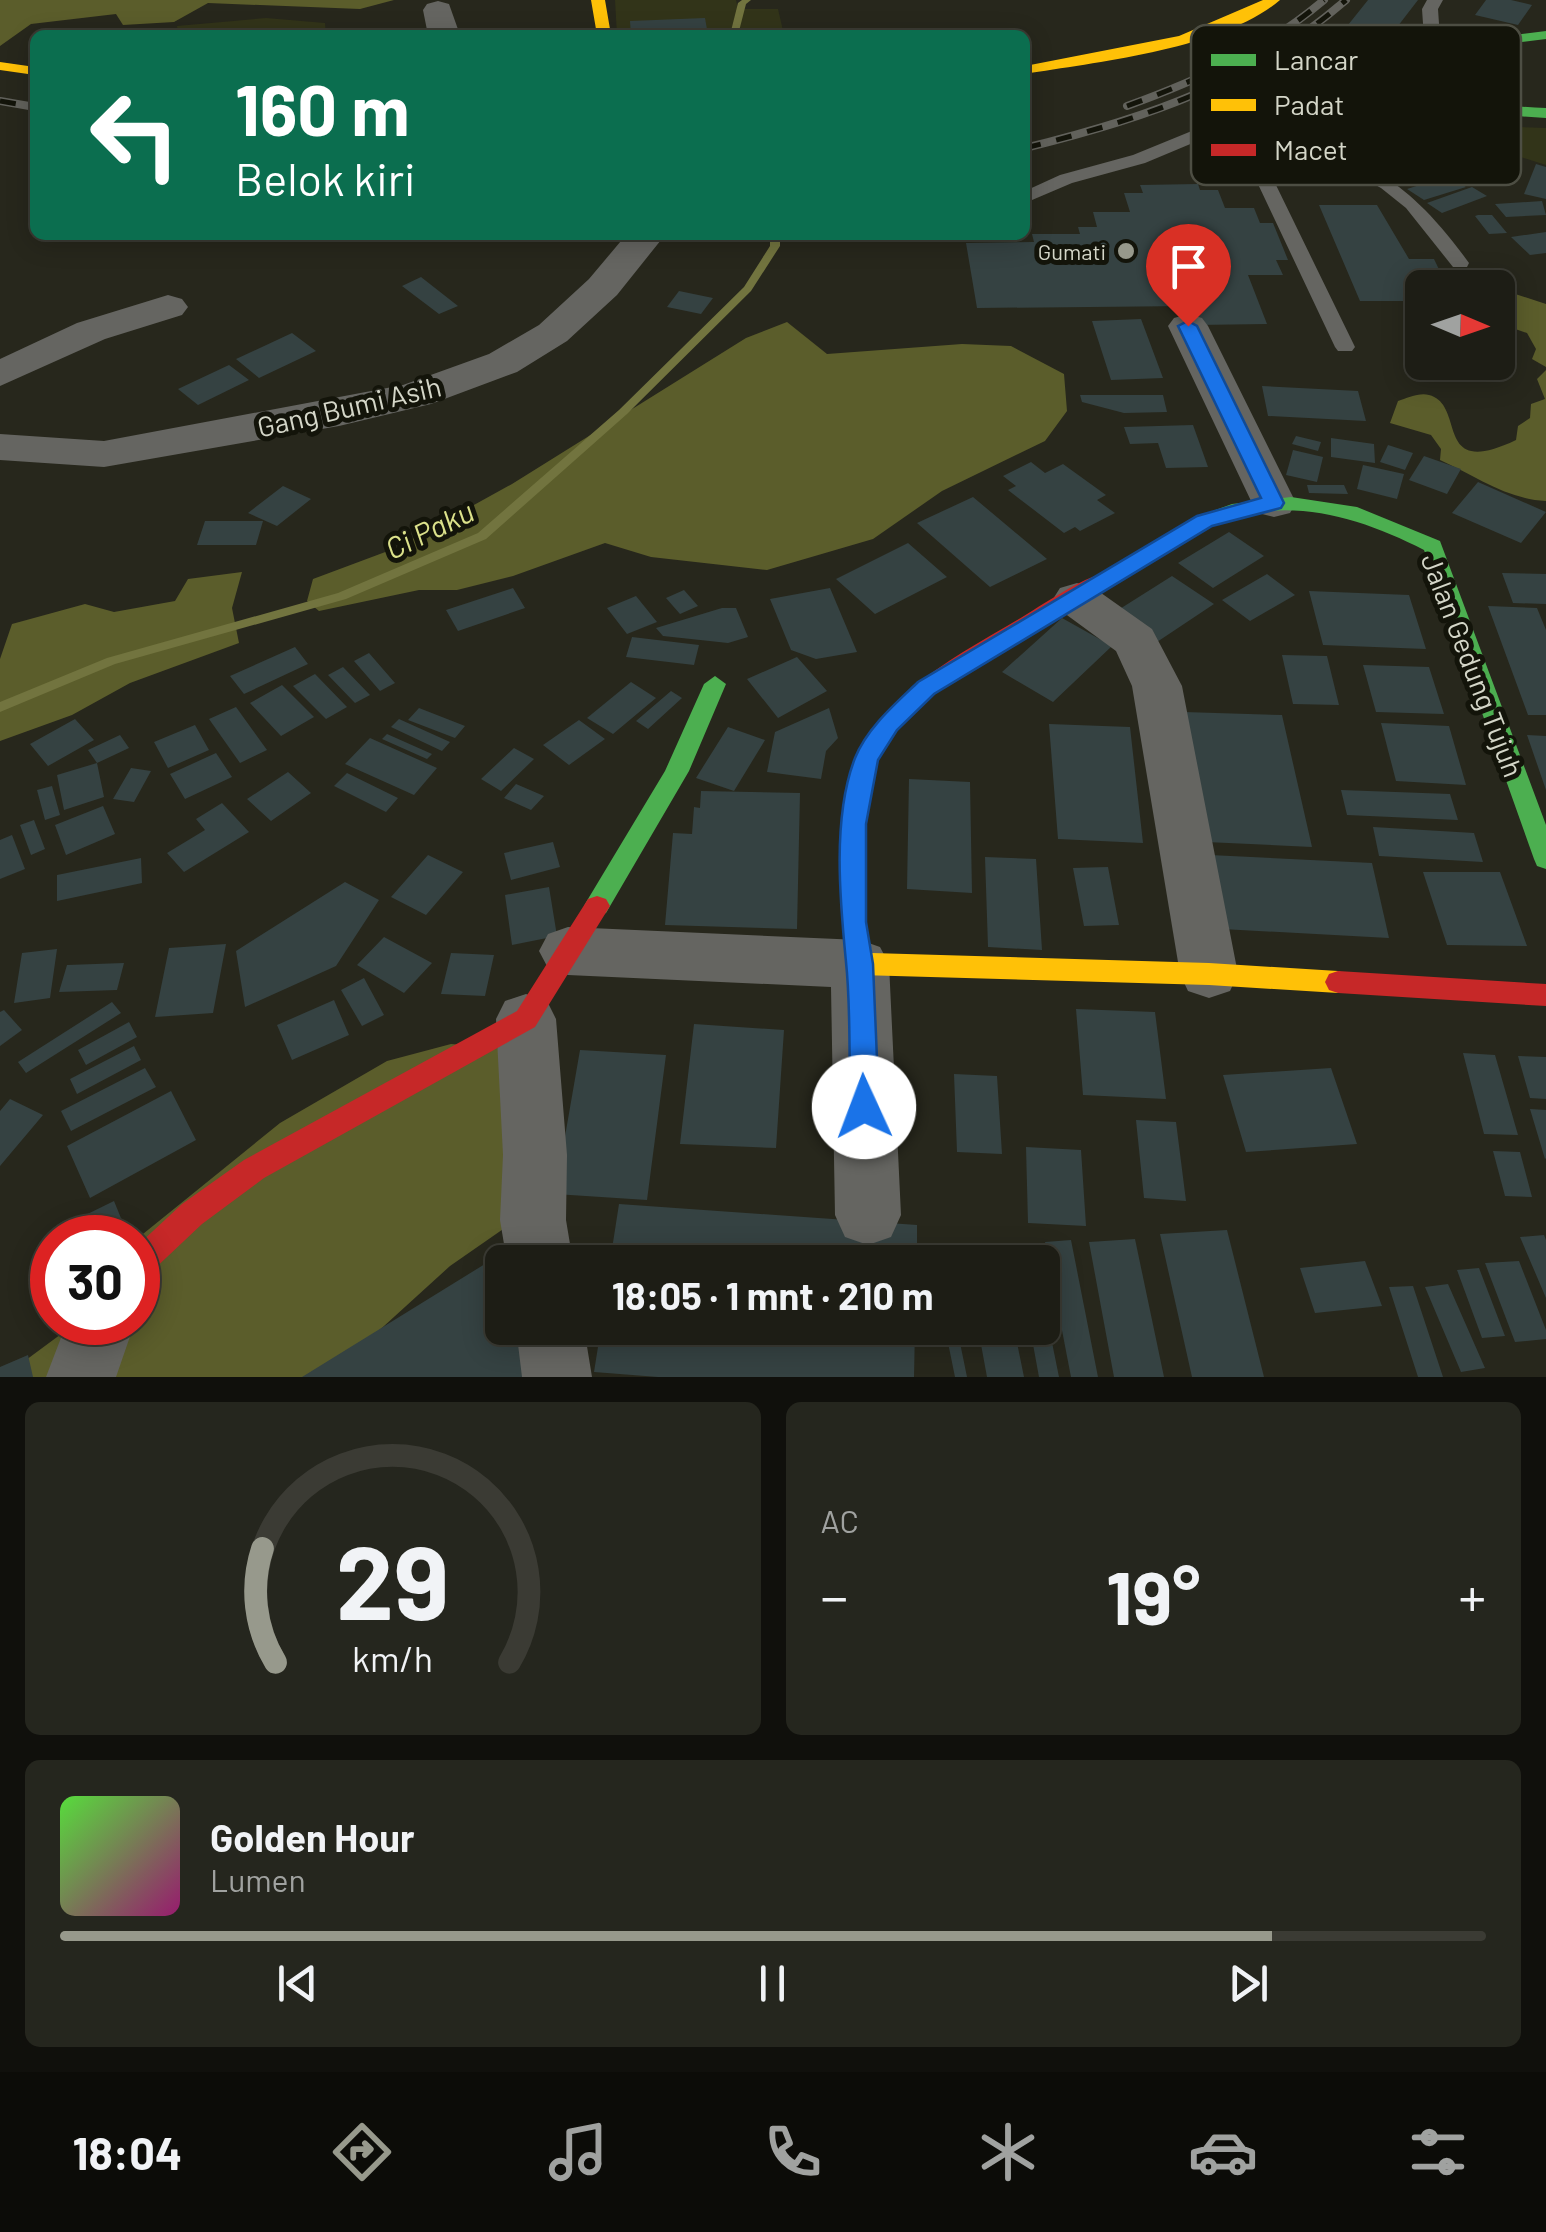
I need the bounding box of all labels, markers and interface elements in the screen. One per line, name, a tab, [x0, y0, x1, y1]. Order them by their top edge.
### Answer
legend	[1191, 25, 1521, 185]
text: Lancar	[1274, 42, 1358, 76]
text: 160 m	[235, 66, 410, 150]
icon: left	[70, 70, 200, 200]
text: Padat	[1274, 87, 1344, 121]
text: Macet	[1274, 132, 1348, 166]
text: Belok kiri	[235, 151, 416, 205]
pin	[1146, 224, 1231, 327]
place label: Gumati	[1038, 238, 1106, 264]
icon: arrive	[1161, 239, 1216, 294]
marker: Gumati	[1115, 240, 1137, 262]
north arrow	[1405, 270, 1515, 380]
map controls	[1405, 270, 1515, 380]
street label: Gang Bumi Asih	[254, 368, 444, 444]
water label: Ci Paku	[379, 492, 479, 566]
street label: Jalan Gedung Tujuh	[1415, 548, 1531, 782]
position arrow	[812, 1055, 916, 1159]
speed limit sign: 30	[30, 1215, 160, 1345]
text: 18:05 · 1 mnt · 210 m	[612, 1272, 933, 1318]
text: AC	[821, 1501, 859, 1539]
text: 29	[336, 1516, 449, 1641]
text: 19°	[1106, 1550, 1201, 1640]
text: −	[821, 1562, 848, 1628]
text: +	[1458, 1562, 1486, 1628]
text: km/h	[352, 1636, 433, 1679]
text: Golden Hour	[210, 1814, 415, 1860]
text: Lumen	[210, 1860, 306, 1898]
icon: previous	[270, 1956, 325, 2011]
icon: pause	[745, 1956, 800, 2011]
icon: next	[1221, 1956, 1276, 2011]
icon: directions	[327, 2117, 397, 2187]
icon: music	[543, 2117, 613, 2187]
icon: phone	[758, 2117, 828, 2187]
icon: climate	[973, 2117, 1043, 2187]
icon: car	[1188, 2117, 1258, 2187]
icon: filters	[1403, 2117, 1473, 2187]
text: 18:04	[73, 2125, 182, 2179]

